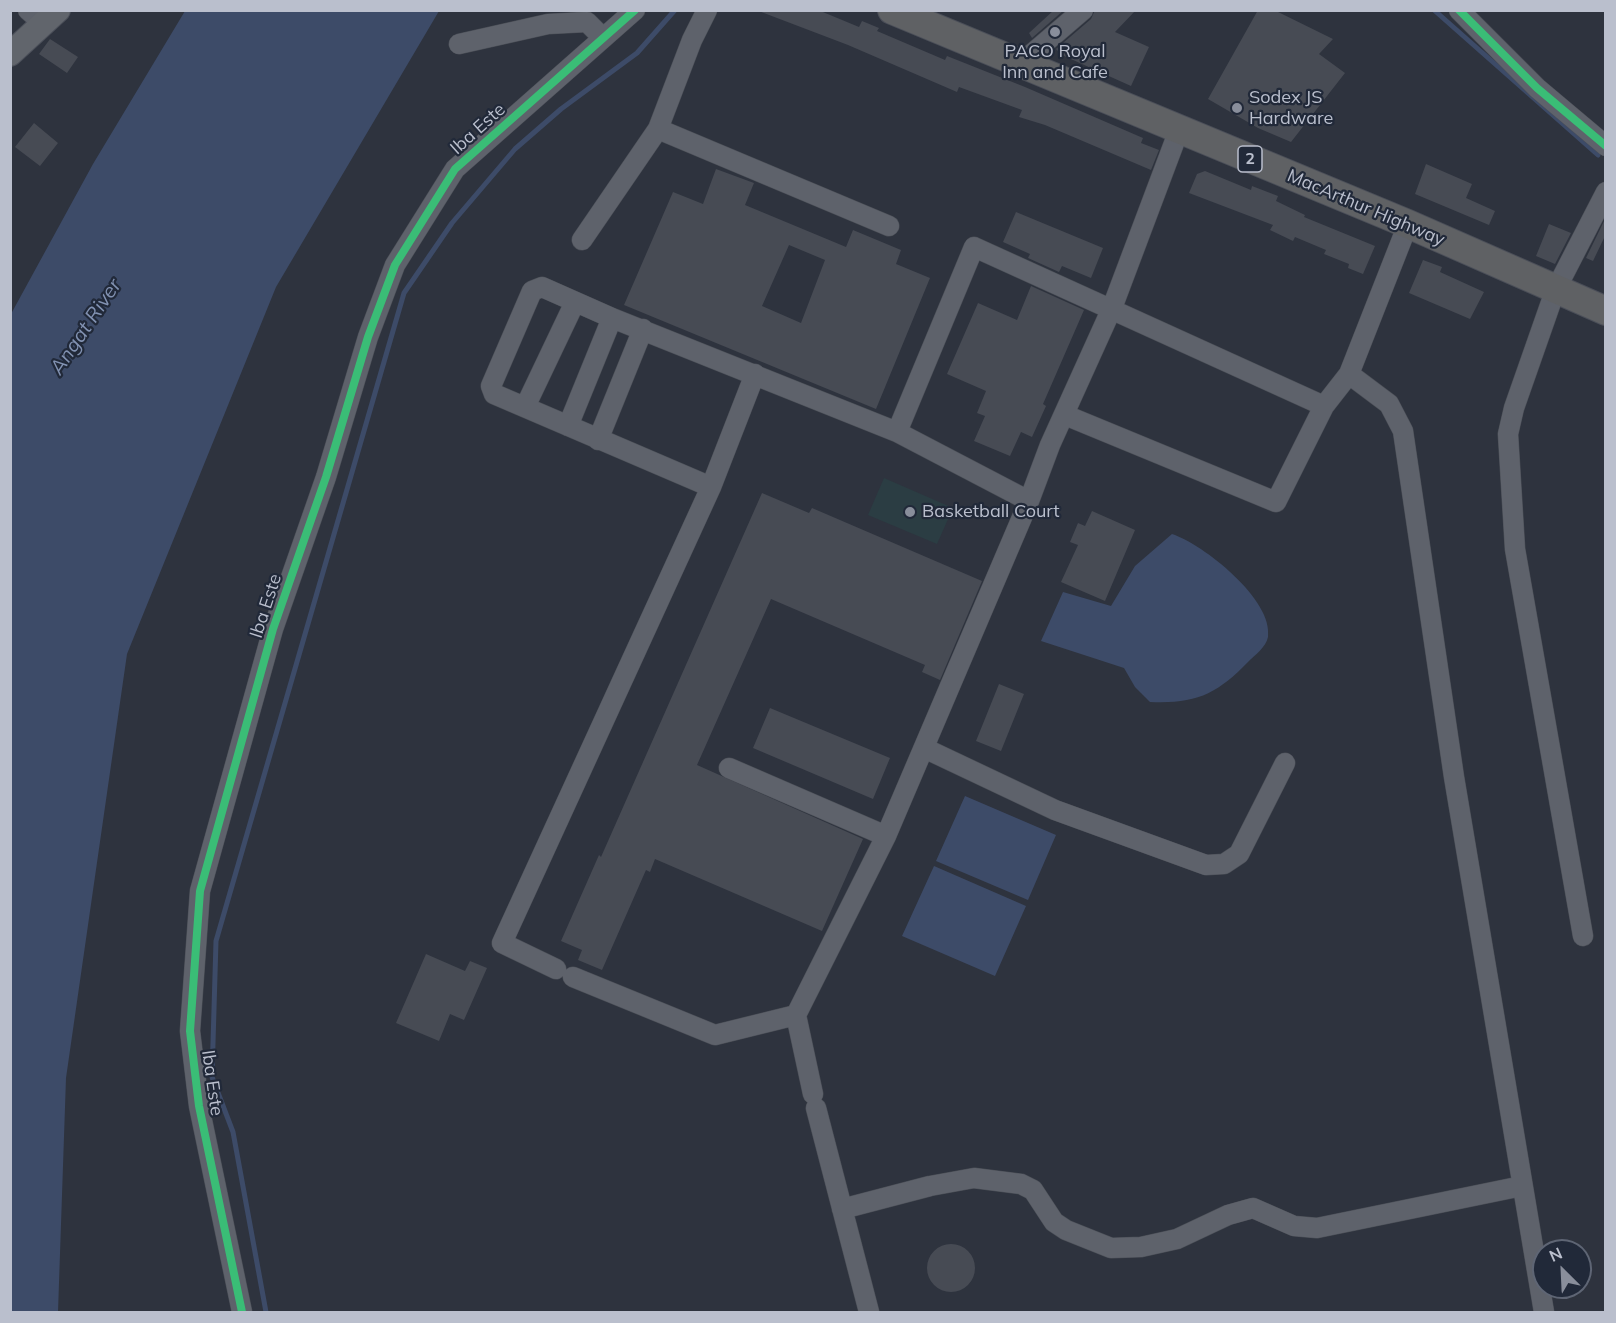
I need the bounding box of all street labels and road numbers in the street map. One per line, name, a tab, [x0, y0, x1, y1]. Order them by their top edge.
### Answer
street label: Iba Este	[446, 99, 510, 159]
road number: 2	[1238, 146, 1262, 172]
street label: MacArthur Highway	[1284, 165, 1448, 251]
street label: Iba Este	[245, 571, 287, 641]
street label: Iba Este	[197, 1049, 227, 1117]

